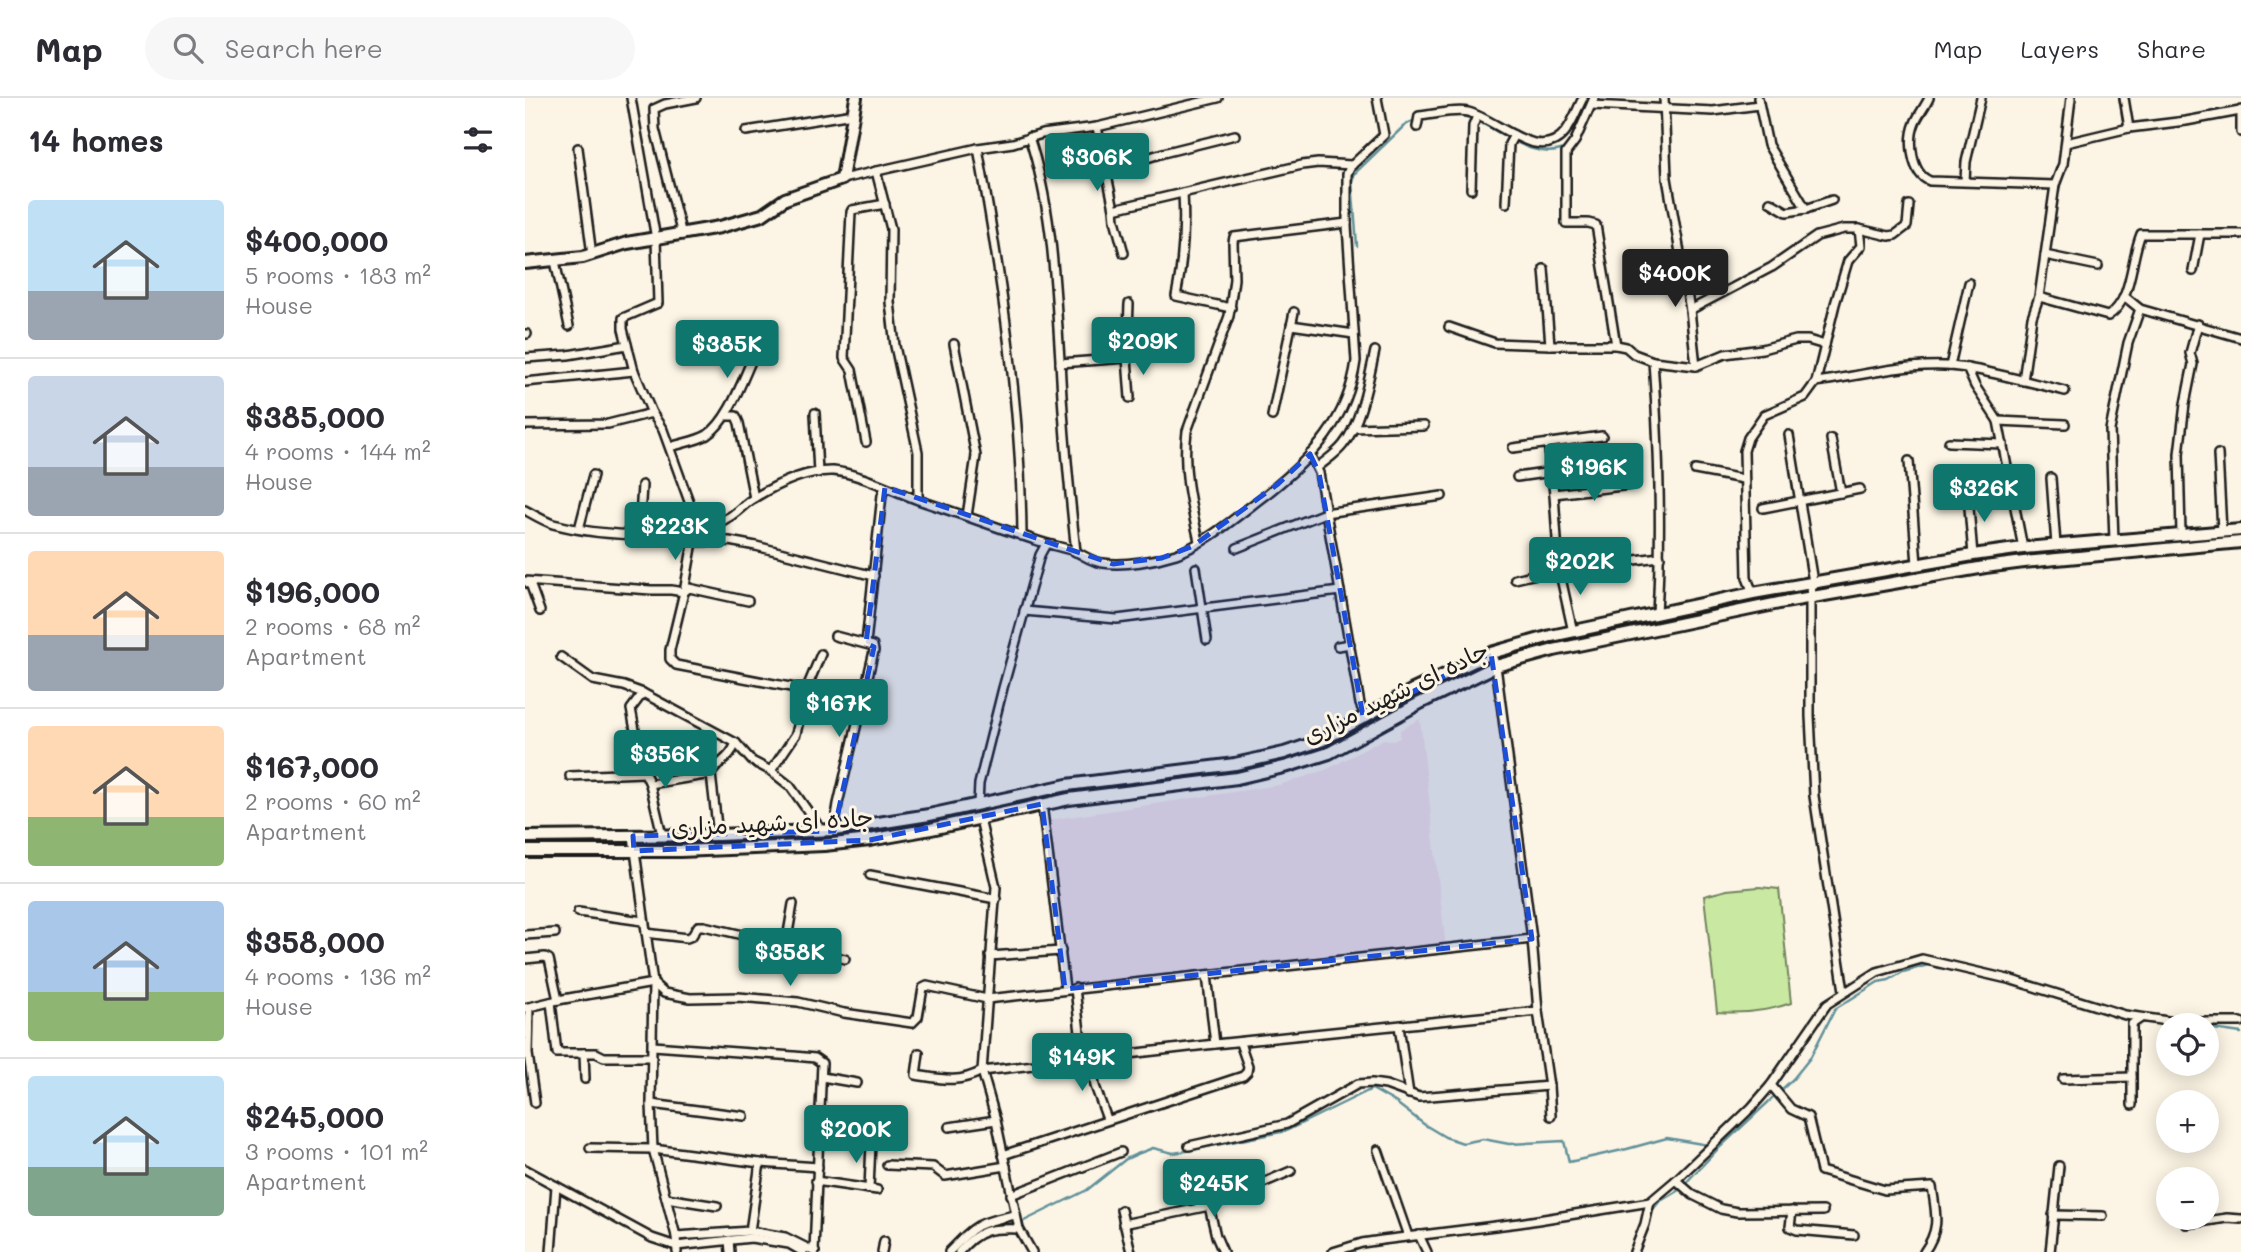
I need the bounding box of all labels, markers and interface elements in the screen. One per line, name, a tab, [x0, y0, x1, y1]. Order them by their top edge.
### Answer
search box	[145, 17, 635, 80]
text: Map	[35, 27, 103, 70]
icon: search	[169, 29, 207, 67]
text: Search here	[225, 31, 383, 65]
text: Map	[1934, 33, 1982, 64]
text: Layers	[2020, 33, 2099, 64]
text: Share	[2137, 33, 2206, 64]
text: 14 homes	[28, 120, 164, 160]
icon: filters	[459, 121, 497, 159]
pin: $306K	[1048, 134, 1146, 193]
text: $306K	[1061, 141, 1133, 171]
text: $400,000	[245, 220, 388, 260]
icon: home	[84, 228, 168, 312]
pin: $400K	[1626, 250, 1724, 309]
text: $400K	[1638, 257, 1712, 287]
text: 5 rooms · 183 m²	[245, 260, 431, 290]
text: House	[245, 290, 313, 320]
pin: $209K	[1094, 317, 1192, 377]
pin: $385K	[678, 320, 776, 380]
text: $209K	[1108, 325, 1178, 355]
text: $385K	[692, 328, 762, 358]
text: $385,000	[245, 396, 385, 436]
icon: home	[84, 404, 168, 488]
text: 4 rooms · 144 m²	[245, 436, 431, 466]
pin: $196K	[1545, 444, 1643, 503]
text: $196K	[1560, 451, 1628, 481]
pin: $326K	[1935, 464, 2033, 524]
text: House	[245, 466, 313, 496]
text: $326K	[1949, 472, 2019, 502]
pin: $223K	[626, 503, 724, 562]
text: $223K	[641, 510, 709, 540]
pin: $202K	[1531, 538, 1629, 597]
text: $202K	[1545, 545, 1615, 575]
text: $196,000	[245, 571, 380, 611]
icon: home	[84, 579, 168, 663]
text: 2 rooms · 68 m²	[245, 611, 420, 641]
street label: جاده ای شهید مزاری	[1297, 633, 1493, 750]
text: Apartment	[245, 641, 367, 671]
pin: $167K	[790, 680, 888, 739]
text: $167K	[806, 687, 872, 717]
pin: $356K	[616, 730, 714, 790]
text: $356K	[630, 738, 700, 768]
text: $167,000	[245, 746, 379, 786]
icon: home	[84, 754, 168, 838]
text: 2 rooms · 60 m²	[245, 786, 421, 816]
street label: جاده ای شهید مزاری	[670, 801, 874, 842]
text: Apartment	[245, 816, 367, 846]
text: $358,000	[245, 921, 385, 961]
pin: $358K	[741, 928, 839, 988]
icon: home	[84, 929, 168, 1013]
text: $358K	[755, 936, 825, 966]
text: 4 rooms · 136 m²	[245, 961, 431, 991]
text: House	[245, 991, 313, 1021]
map controls	[2156, 1013, 2219, 1230]
button: locate	[2156, 1013, 2219, 1076]
pin: $149K	[1033, 1034, 1131, 1093]
text: $149K	[1048, 1041, 1116, 1071]
button: +	[2156, 1090, 2219, 1153]
text: $245,000	[245, 1096, 384, 1136]
icon: home	[84, 1104, 168, 1188]
pin: $200K	[807, 1105, 905, 1165]
text: $200K	[820, 1113, 892, 1143]
text: 3 rooms · 101 m²	[245, 1136, 428, 1166]
pin: $245K	[1165, 1160, 1263, 1219]
text: Apartment	[245, 1166, 367, 1196]
text: $245K	[1179, 1167, 1249, 1197]
button: −	[2156, 1167, 2219, 1230]

